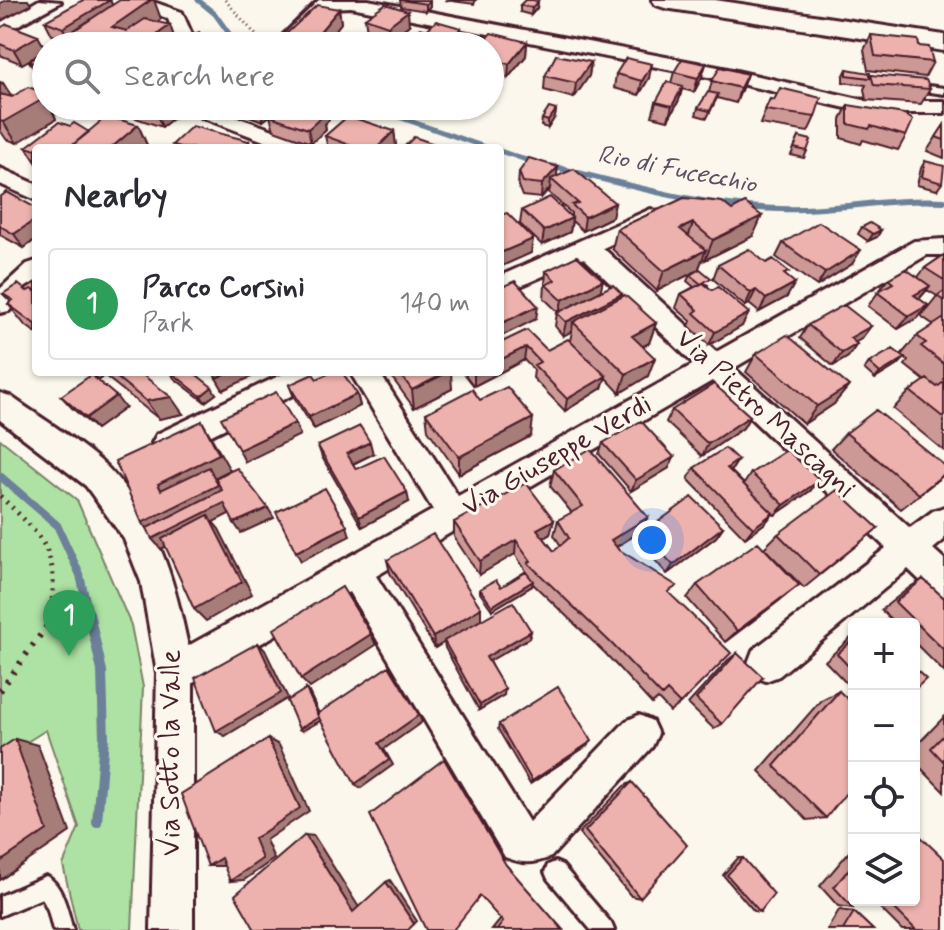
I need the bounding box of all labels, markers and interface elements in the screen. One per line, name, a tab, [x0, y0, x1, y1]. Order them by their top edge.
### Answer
search box	[32, 32, 504, 120]
icon: search	[60, 54, 104, 98]
text: Search here	[124, 57, 275, 96]
water label: Rio di Fucecchio	[595, 138, 761, 202]
text: Nearby	[64, 174, 168, 219]
text: Parco Corsini	[142, 268, 305, 307]
text: 1	[86, 287, 98, 321]
text: 140 m	[399, 287, 470, 321]
text: Park	[142, 307, 194, 341]
street label: Via Pietro Mascagni	[667, 321, 863, 507]
street label: Via Giuseppe Verdi	[455, 387, 659, 525]
your location	[632, 520, 672, 560]
pin: 1	[43, 590, 95, 656]
map controls	[848, 618, 920, 906]
button: +	[848, 618, 920, 690]
street label: Via Sotto la Valle	[153, 650, 190, 856]
button: −	[848, 690, 920, 762]
button: locate	[848, 762, 920, 834]
button: layers	[848, 834, 920, 906]

